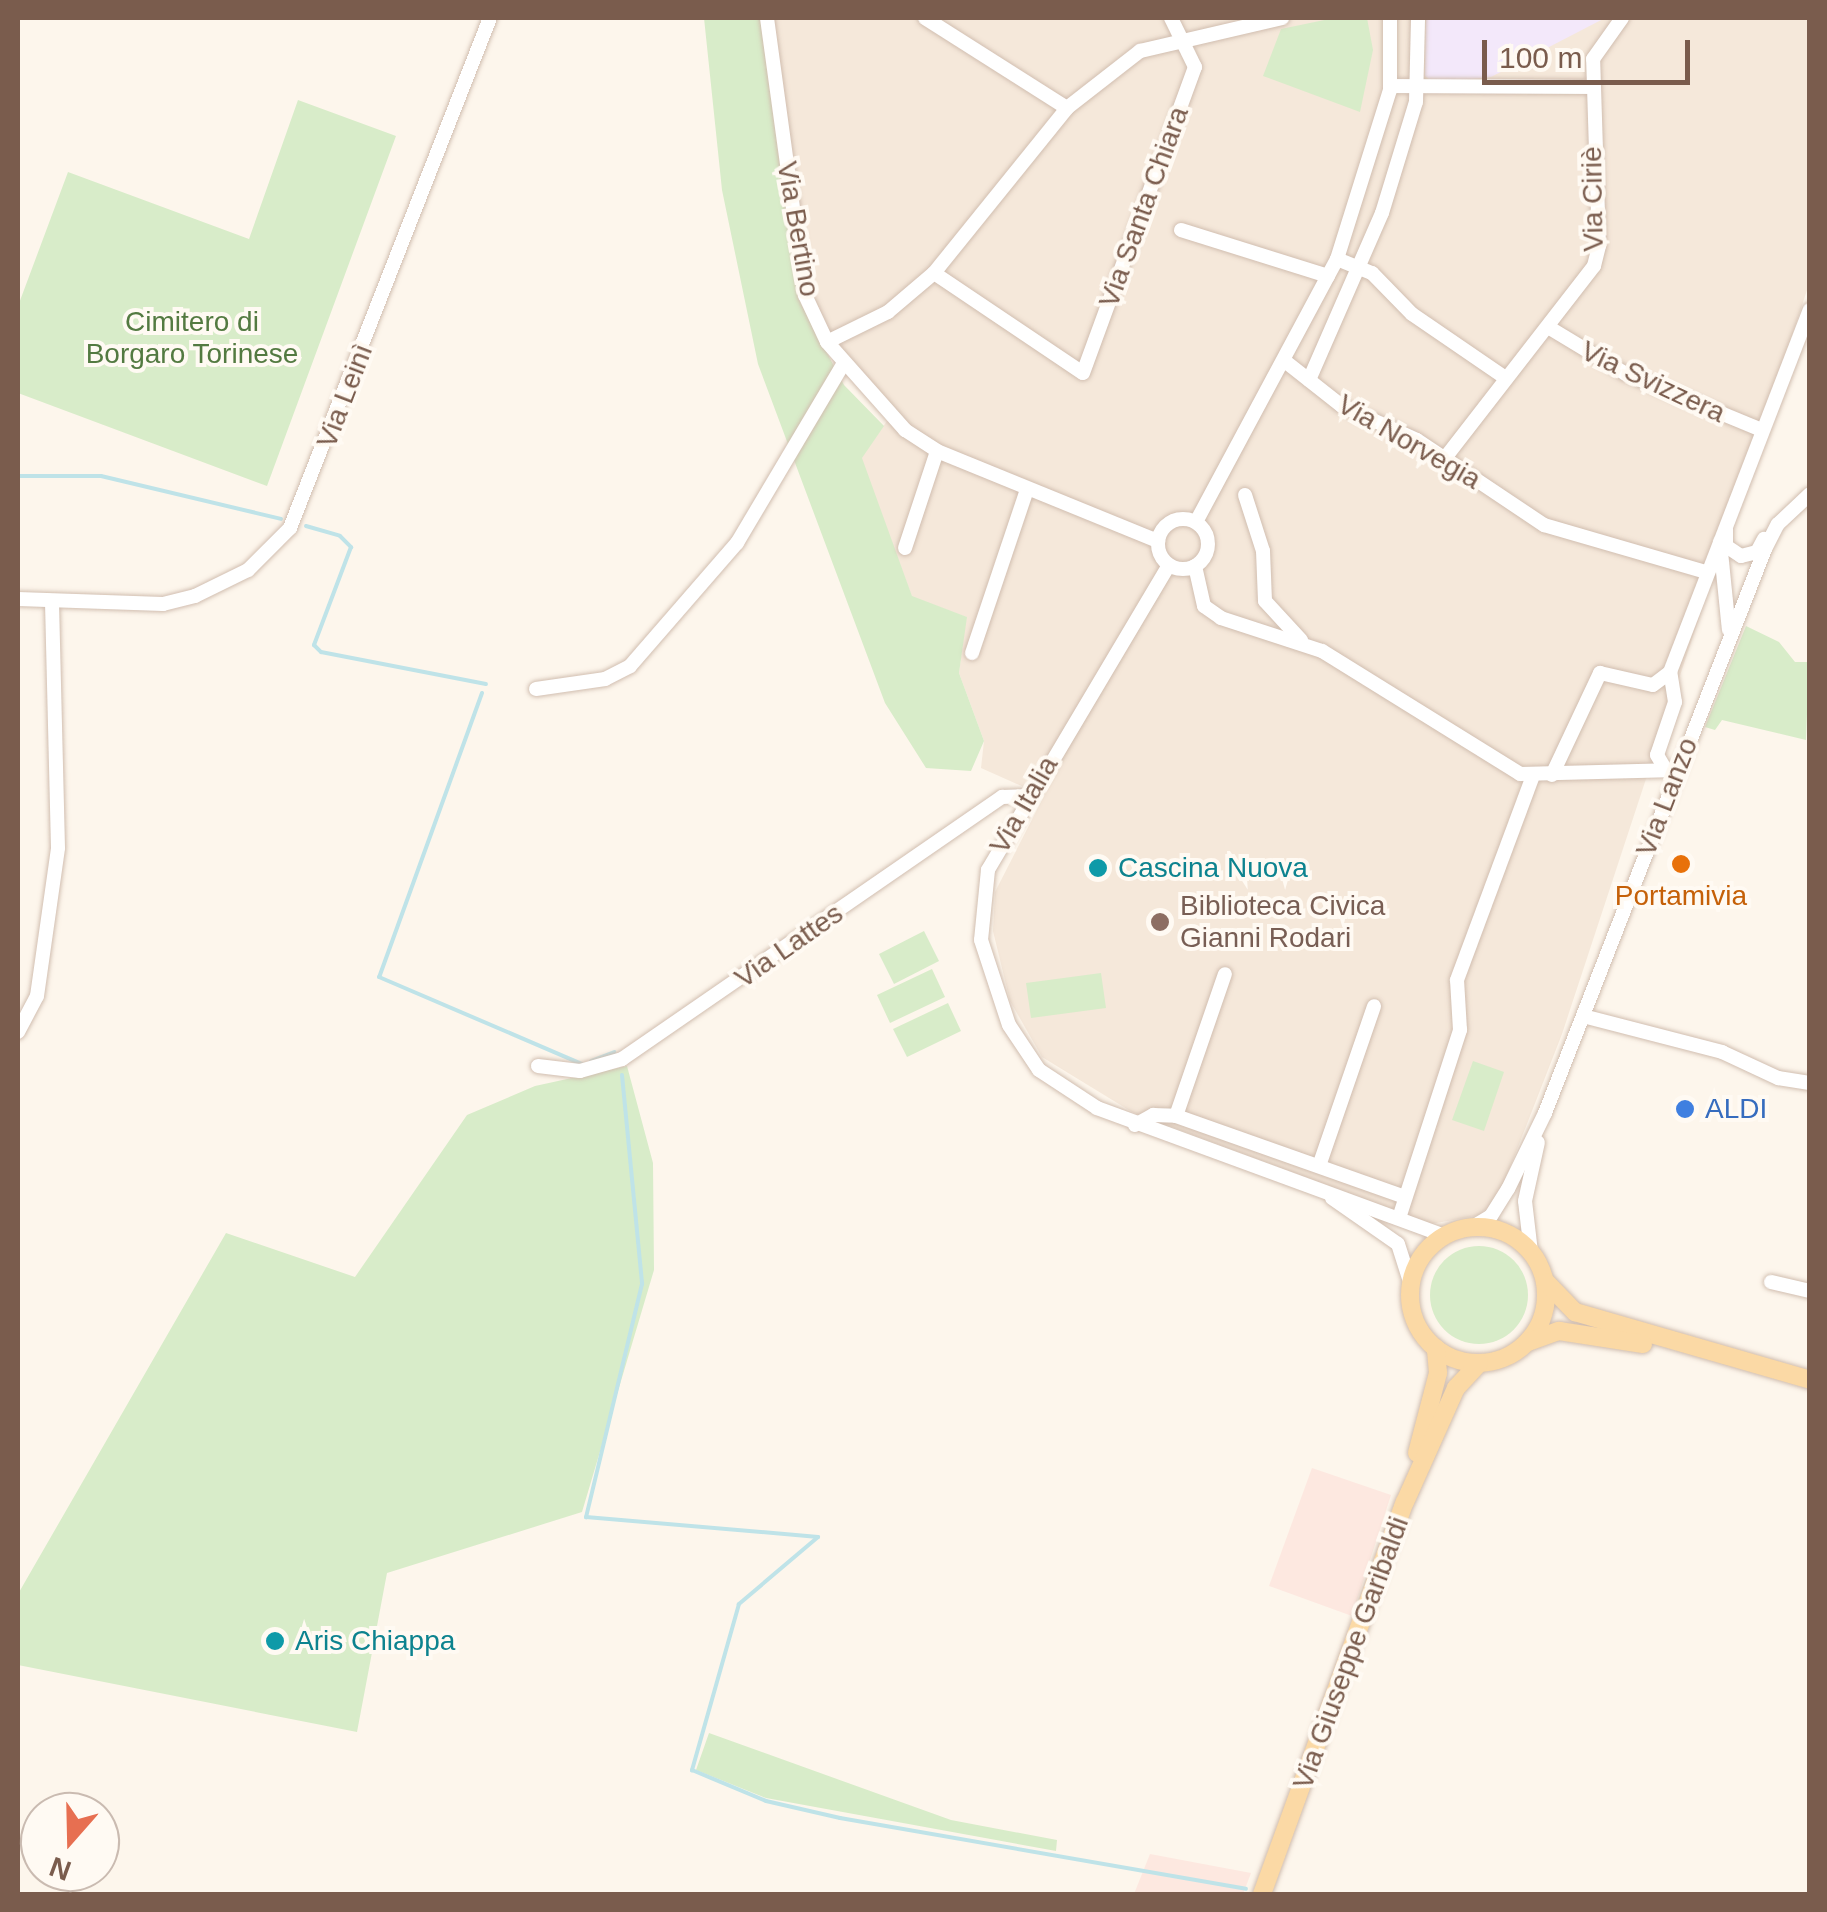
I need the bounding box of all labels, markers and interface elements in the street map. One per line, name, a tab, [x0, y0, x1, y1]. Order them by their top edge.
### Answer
scale bar	[1487, 20, 1694, 82]
text: 100 m	[1499, 41, 1582, 74]
street label: Via Santa Chiara	[1092, 102, 1196, 312]
street label: Via Ciriè	[1575, 146, 1611, 252]
street label: Via Bertino	[770, 159, 826, 299]
park label: Cimitero di Borgaro Torinese	[85, 305, 299, 371]
street label: Via Svizzera	[1576, 334, 1730, 430]
street label: Via Leinì	[310, 339, 380, 453]
street label: Via Norvegia	[1331, 388, 1487, 496]
street label: Via Lanzo	[1629, 733, 1705, 861]
street label: Via Italia	[983, 750, 1065, 860]
place label: Cascina Nuova	[1118, 851, 1308, 885]
marker: Portamivia	[1670, 853, 1692, 875]
marker: Cascina Nuova	[1087, 857, 1109, 879]
place label: Portamivia	[1615, 879, 1747, 913]
place label: Biblioteca Civica Gianni Rodari	[1180, 889, 1385, 955]
street label: Via Lattes	[729, 897, 849, 995]
marker: Biblioteca Civica Gianni Rodari	[1149, 911, 1171, 933]
place label: ALDI	[1705, 1092, 1767, 1126]
marker: ALDI	[1674, 1098, 1696, 1120]
street label: Via Giuseppe Garibaldi	[1286, 1512, 1416, 1794]
place label: Aris Chiappa	[295, 1624, 455, 1658]
marker: Aris Chiappa	[264, 1630, 286, 1652]
north arrow	[20, 1792, 120, 1892]
text: N	[45, 1851, 75, 1887]

